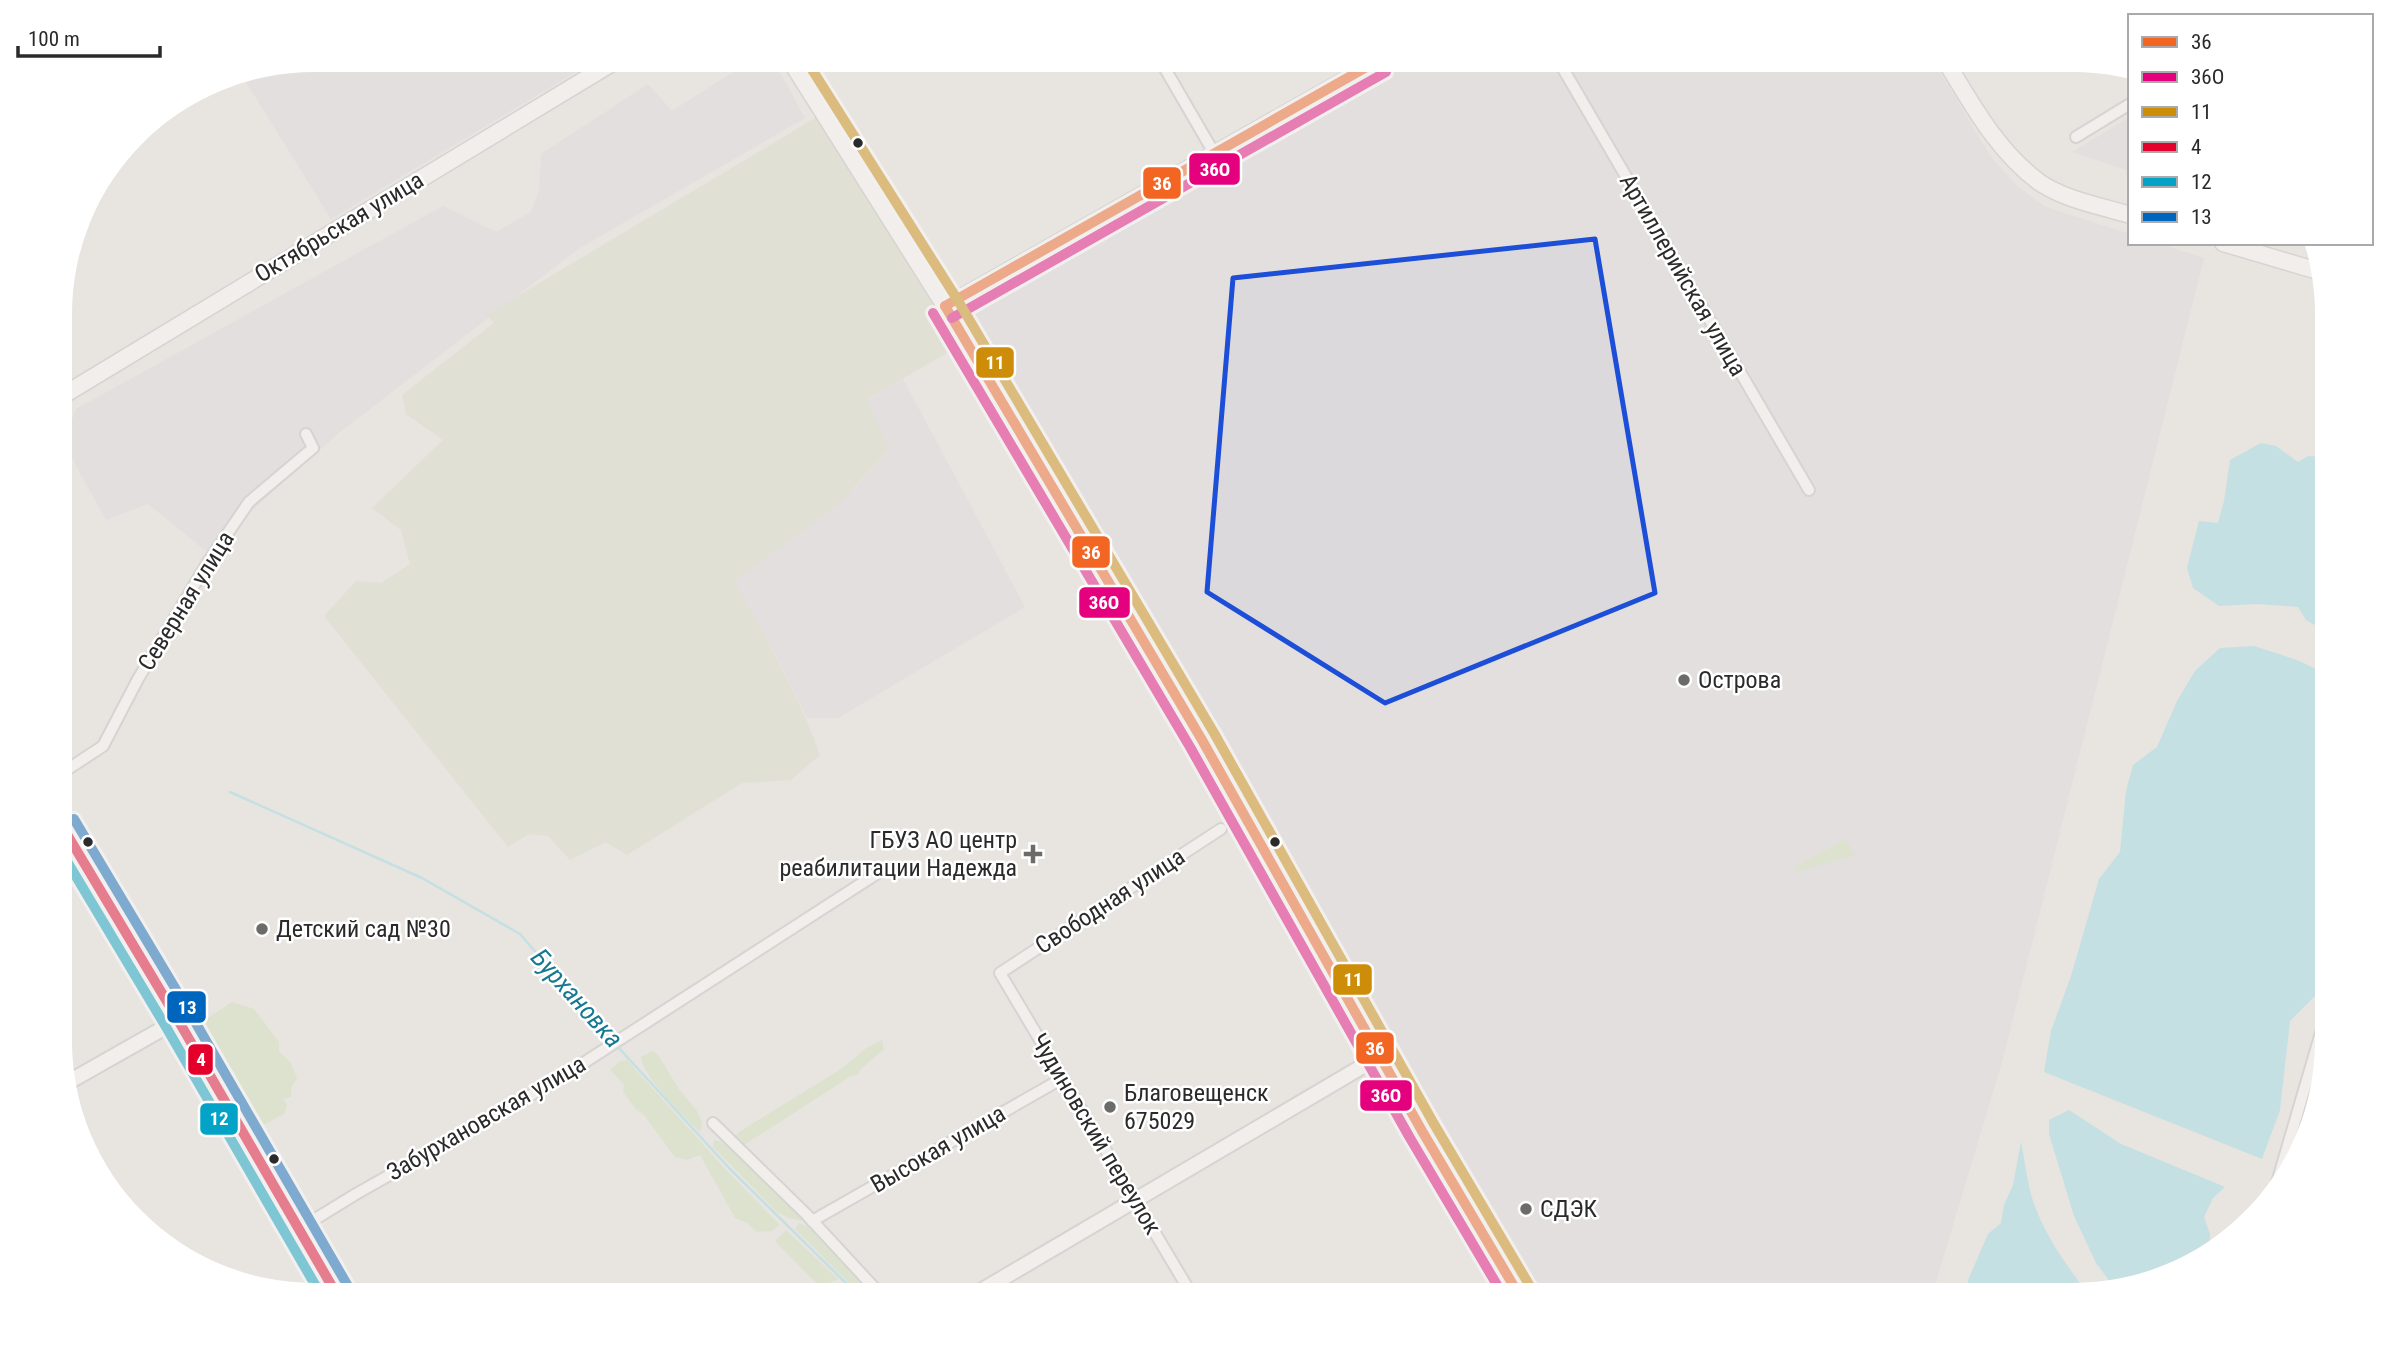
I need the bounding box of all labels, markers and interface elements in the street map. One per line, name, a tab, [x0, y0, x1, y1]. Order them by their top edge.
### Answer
scale bar	[18, 14, 159, 58]
legend	[2128, 14, 2373, 245]
text: 100 m	[28, 27, 80, 51]
text: 36	[2191, 30, 2212, 54]
text: 36О	[2191, 65, 2224, 89]
text: 11	[2191, 100, 2212, 124]
text: 4	[2191, 135, 2201, 159]
unlabelled marker	[851, 136, 865, 150]
line badge: 36О	[1188, 152, 1241, 186]
text: 36О	[1200, 158, 1230, 181]
street label: Октябрьская улица	[250, 166, 428, 288]
line badge: 36	[1142, 166, 1182, 200]
street label: Артиллерийская улица	[1614, 169, 1752, 381]
text: 12	[2191, 170, 2212, 194]
text: 36	[1152, 172, 1172, 195]
text: 13	[2191, 205, 2212, 229]
line badge: 11	[975, 346, 1015, 379]
text: 11	[985, 351, 1005, 374]
street label: Северная улица	[132, 526, 240, 676]
line badge: 36	[1071, 535, 1111, 569]
text: 36	[1081, 541, 1101, 564]
line badge: 36О	[1078, 586, 1131, 619]
text: 36О	[1089, 591, 1119, 614]
place label: Острова	[1698, 666, 1781, 694]
marker: Острова	[1676, 672, 1692, 688]
place label: ГБУЗ АО центр реабилитации Надежда	[779, 826, 1017, 882]
unlabelled marker	[81, 835, 95, 849]
unlabelled marker	[1268, 835, 1282, 849]
street label: Свободная улица	[1030, 842, 1190, 960]
marker: ГБУЗ АО центр реабилитации Надежда	[1023, 844, 1043, 864]
place label: Детский сад №30	[276, 915, 451, 943]
marker: Детский сад №30	[254, 921, 270, 937]
water label: Бурхановка	[525, 943, 629, 1053]
line badge: 11	[1332, 963, 1373, 996]
text: 11	[1343, 968, 1363, 991]
line badge: 13	[166, 990, 207, 1024]
text: 13	[177, 996, 197, 1019]
street label: Чудиновский переулок	[1025, 1028, 1167, 1240]
line badge: 36	[1355, 1031, 1395, 1065]
text: 36	[1365, 1037, 1385, 1060]
line badge: 4	[187, 1043, 214, 1076]
text: 4	[196, 1048, 206, 1071]
street label: Забурхановская улица	[382, 1050, 590, 1186]
place label: Благовещенск 675029	[1124, 1079, 1269, 1135]
line badge: 36О	[1359, 1079, 1413, 1112]
text: 36О	[1371, 1084, 1401, 1107]
street label: Высокая улица	[866, 1099, 1010, 1199]
marker: Благовещенск 675029	[1102, 1099, 1118, 1115]
line badge: 12	[199, 1102, 239, 1136]
text: 12	[209, 1107, 229, 1130]
unlabelled marker	[267, 1152, 281, 1166]
place label: СДЭК	[1540, 1195, 1598, 1223]
marker: СДЭК	[1518, 1201, 1534, 1217]

